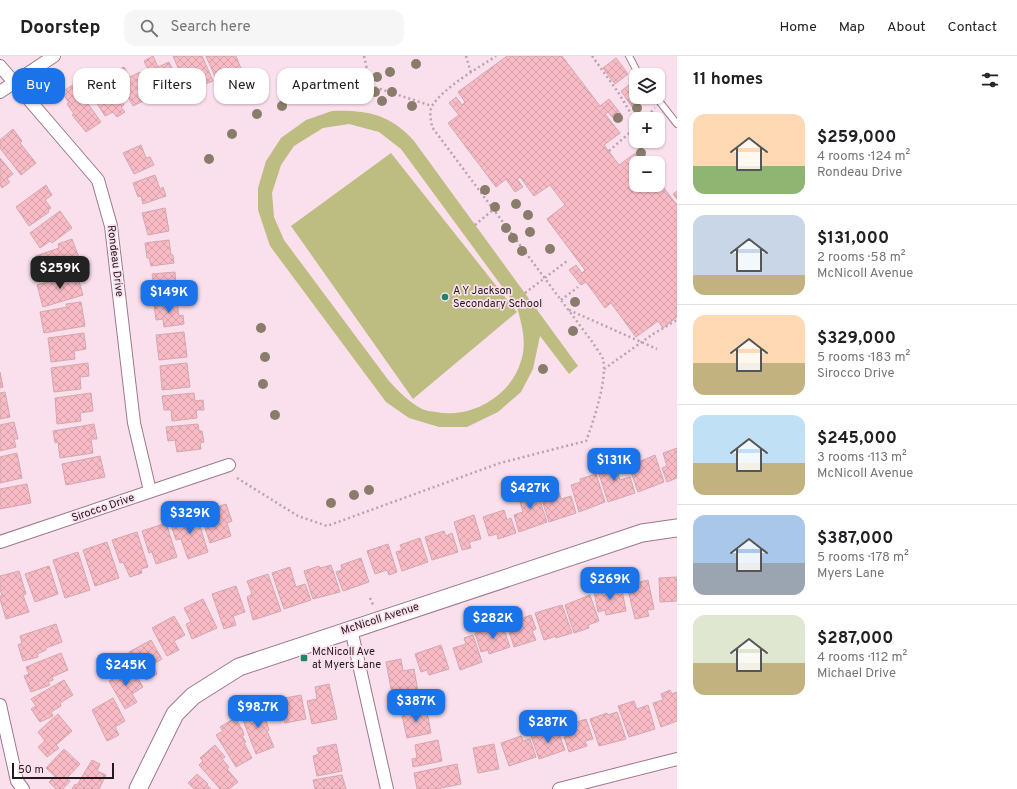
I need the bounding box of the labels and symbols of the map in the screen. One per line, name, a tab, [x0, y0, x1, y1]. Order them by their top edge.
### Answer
street label: Rondeau Drive	[104, 224, 126, 298]
pin: $259K	[32, 256, 88, 290]
pin: $149K	[141, 280, 197, 314]
place label: A Y Jackson Secondary School	[453, 284, 542, 311]
marker: A Y Jackson Secondary School	[440, 292, 450, 302]
pin: $131K	[586, 448, 642, 482]
pin: $427K	[502, 476, 558, 510]
street label: Sirocco Drive	[70, 491, 136, 525]
pin: $329K	[162, 501, 218, 535]
pin: $269K	[582, 567, 638, 601]
street label: McNicoll Avenue	[339, 600, 421, 638]
pin: $282K	[465, 606, 521, 640]
place label: McNicoll Ave at Myers Lane	[312, 645, 381, 672]
pin: $245K	[98, 653, 154, 687]
marker: McNicoll Ave at Myers Lane	[299, 653, 309, 663]
pin: $387K	[388, 689, 444, 723]
pin: $98.7K	[225, 695, 291, 729]
pin: $287K	[520, 710, 576, 744]
scale bar	[12, 761, 114, 780]

